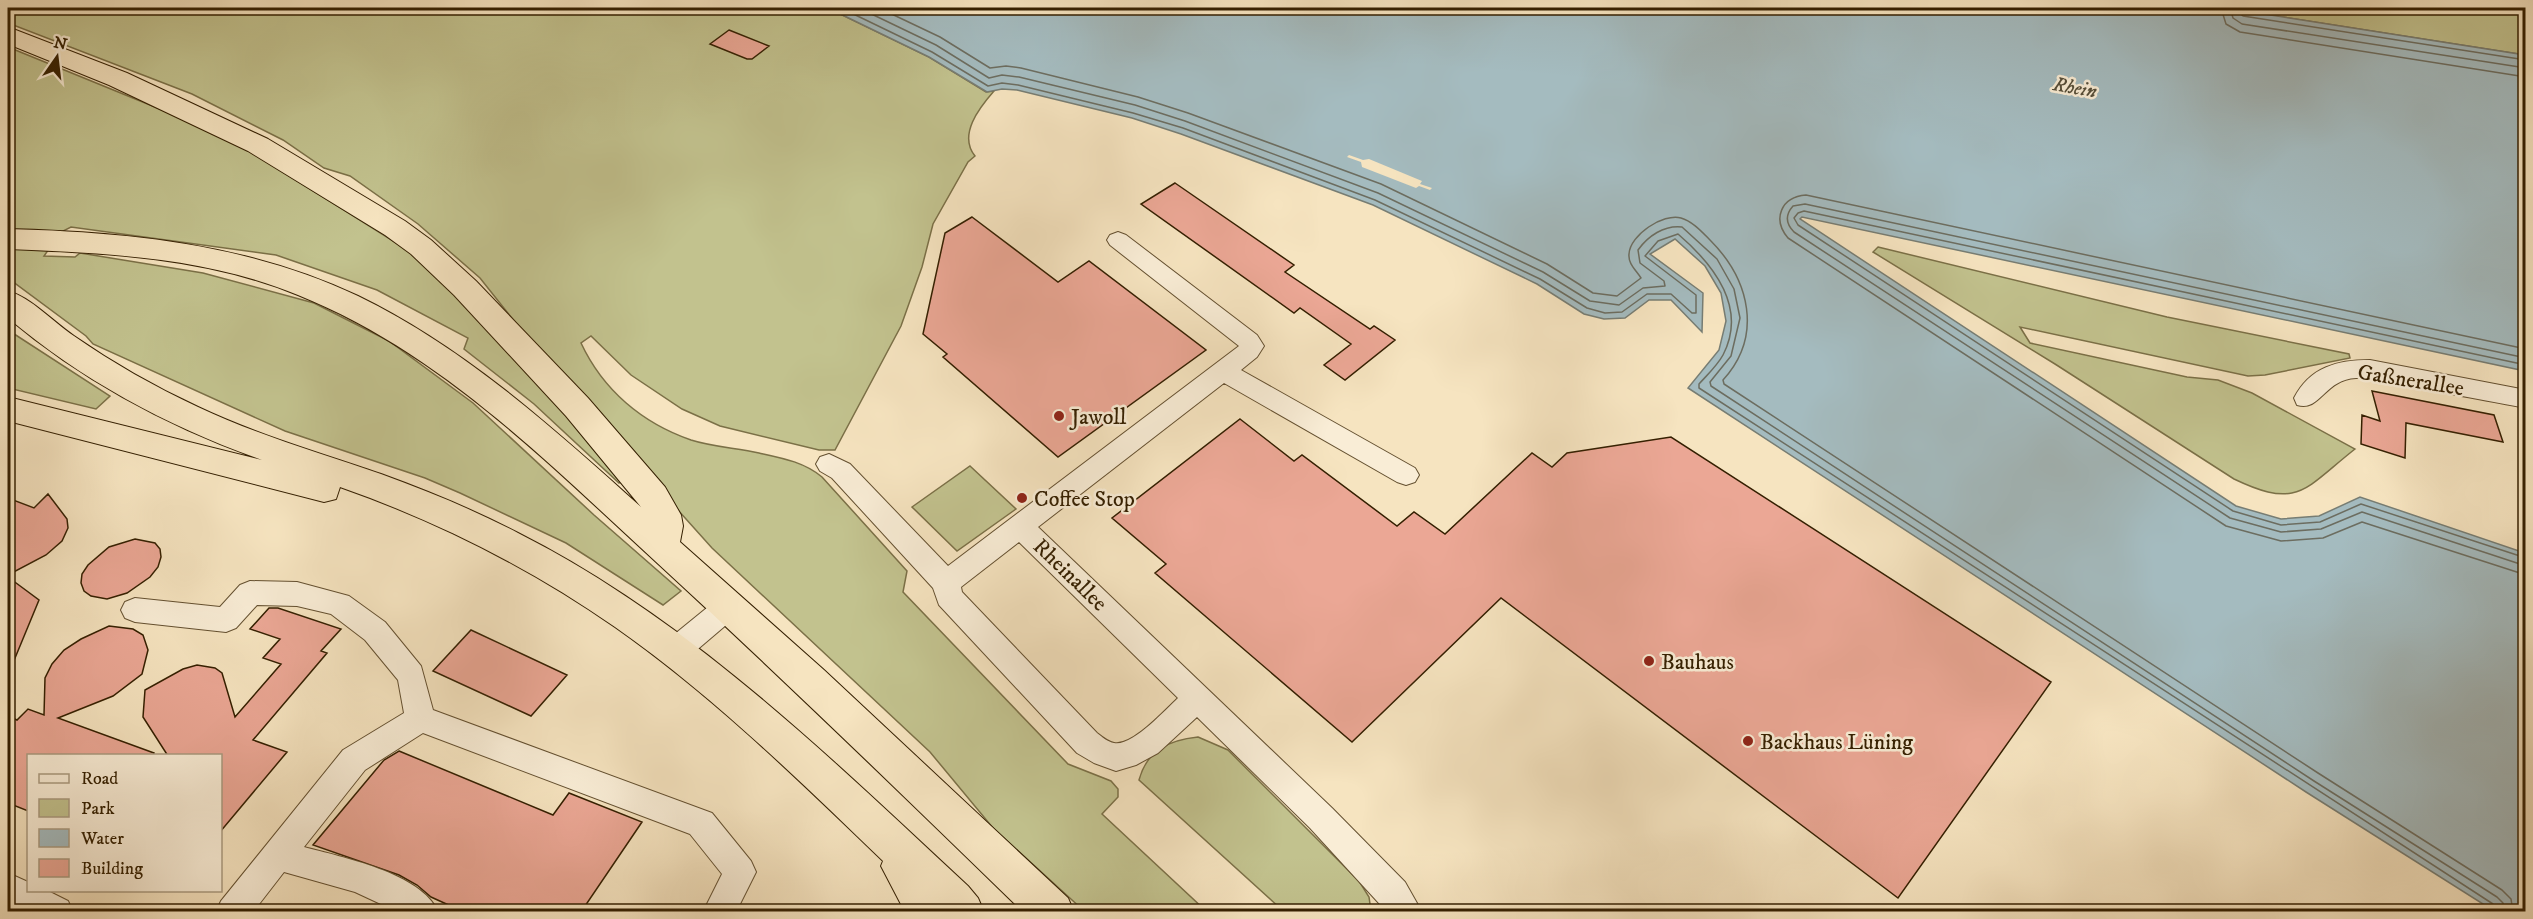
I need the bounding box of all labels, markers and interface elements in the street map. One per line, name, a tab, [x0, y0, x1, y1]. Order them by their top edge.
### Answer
north arrow	[27, 27, 87, 87]
text: N	[52, 32, 69, 55]
water label: Rhein	[2050, 72, 2099, 105]
street label: Gaßnerallee	[2356, 359, 2466, 402]
place label: Jawoll	[1069, 404, 1127, 431]
marker: Jawoll	[1052, 409, 1066, 423]
place label: Coffee Stop	[1034, 486, 1135, 513]
marker: Coffee Stop	[1015, 491, 1029, 505]
street label: Rheinallee	[1027, 533, 1113, 617]
place label: Bauhaus	[1661, 649, 1734, 676]
marker: Bauhaus	[1642, 654, 1656, 668]
place label: Backhaus Lüning	[1760, 729, 1913, 756]
marker: Backhaus Lüning	[1741, 734, 1755, 748]
legend	[27, 754, 222, 892]
text: Road	[81, 768, 118, 790]
text: Park	[81, 798, 115, 820]
text: Water	[80, 828, 124, 850]
text: Building	[81, 858, 143, 880]

